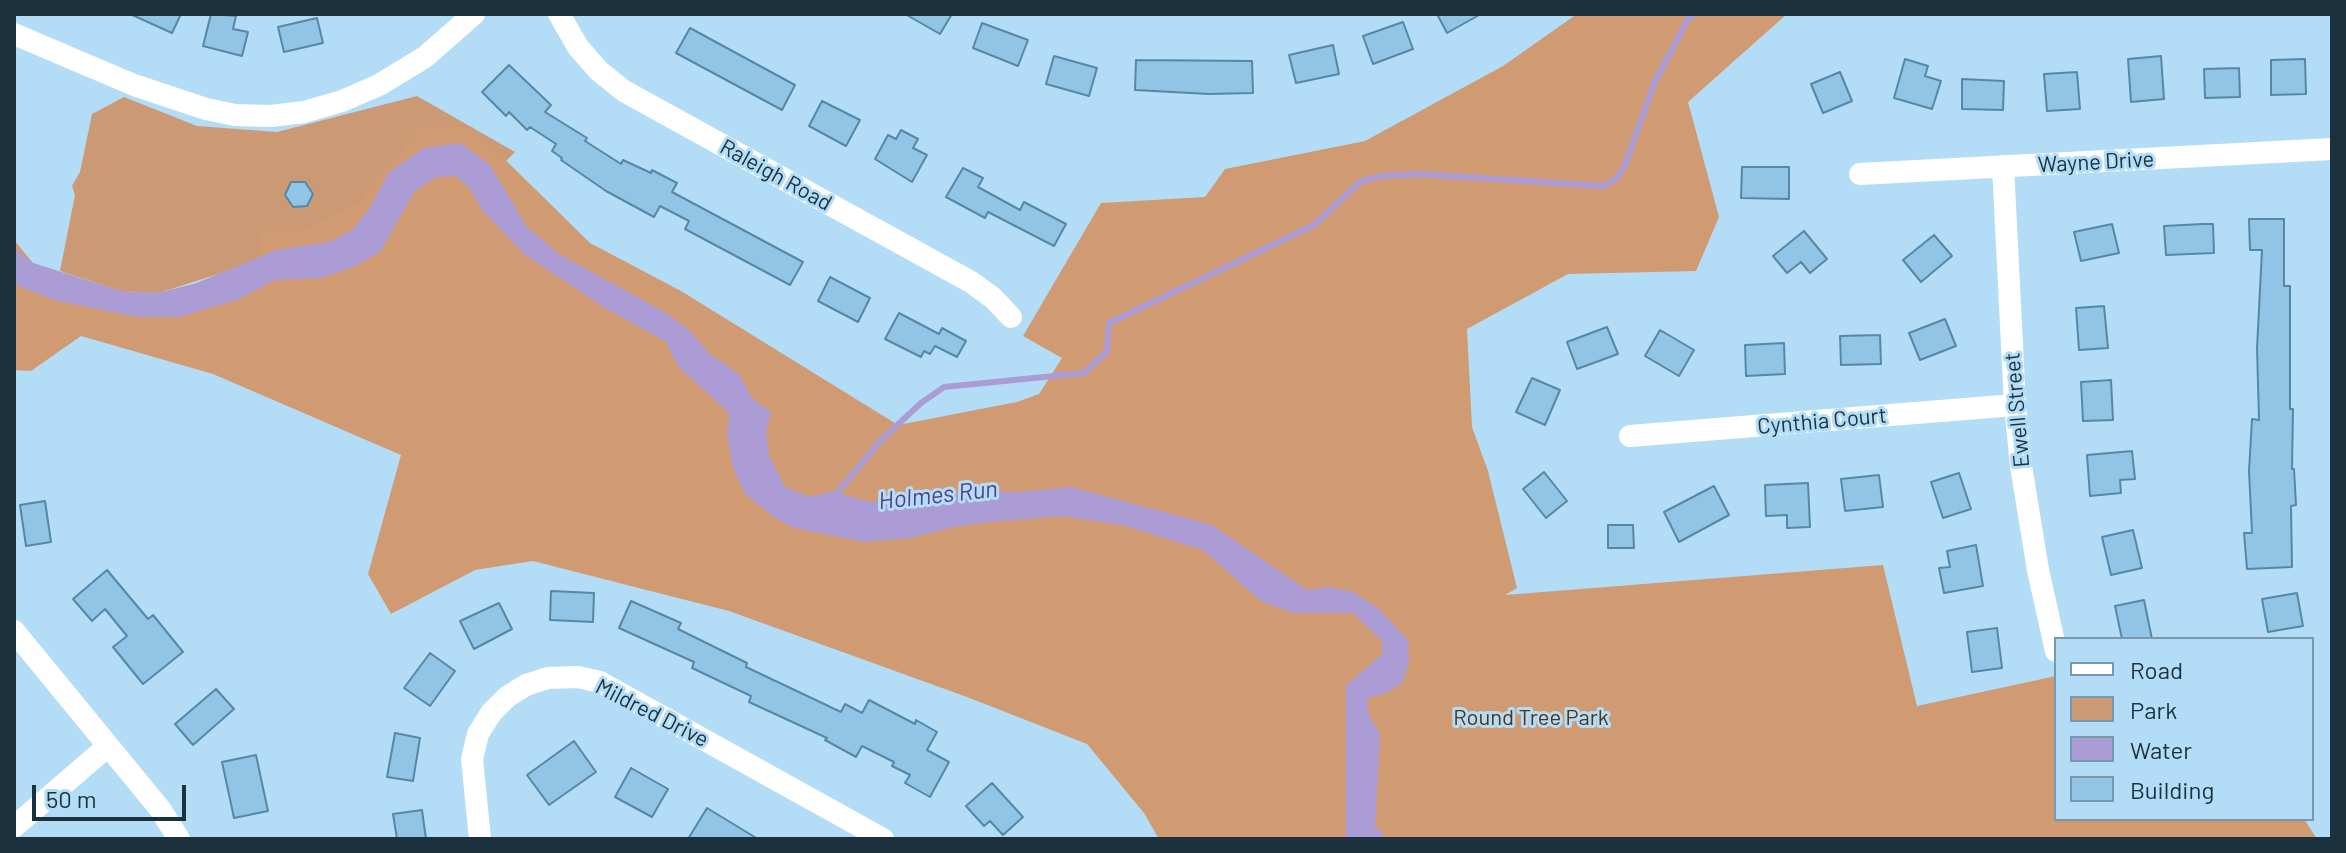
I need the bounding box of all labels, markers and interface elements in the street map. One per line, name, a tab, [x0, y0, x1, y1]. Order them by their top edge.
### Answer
street label: Raleigh Road	[715, 133, 837, 217]
street label: Wayne Drive	[2037, 146, 2155, 178]
street label: Ewell Street	[1999, 352, 2035, 468]
street label: Cynthia Court	[1756, 402, 1888, 440]
water label: Holmes Run	[877, 474, 999, 516]
legend	[2054, 637, 2314, 821]
text: Road	[2130, 655, 2183, 684]
street label: Mildred Drive	[591, 673, 713, 753]
text: Park	[2130, 695, 2177, 724]
park label: Round Tree Park	[1453, 705, 1609, 731]
text: Water	[2130, 735, 2192, 764]
scale bar	[36, 769, 190, 819]
text: Building	[2130, 775, 2214, 804]
text: 50 m	[46, 784, 97, 813]

